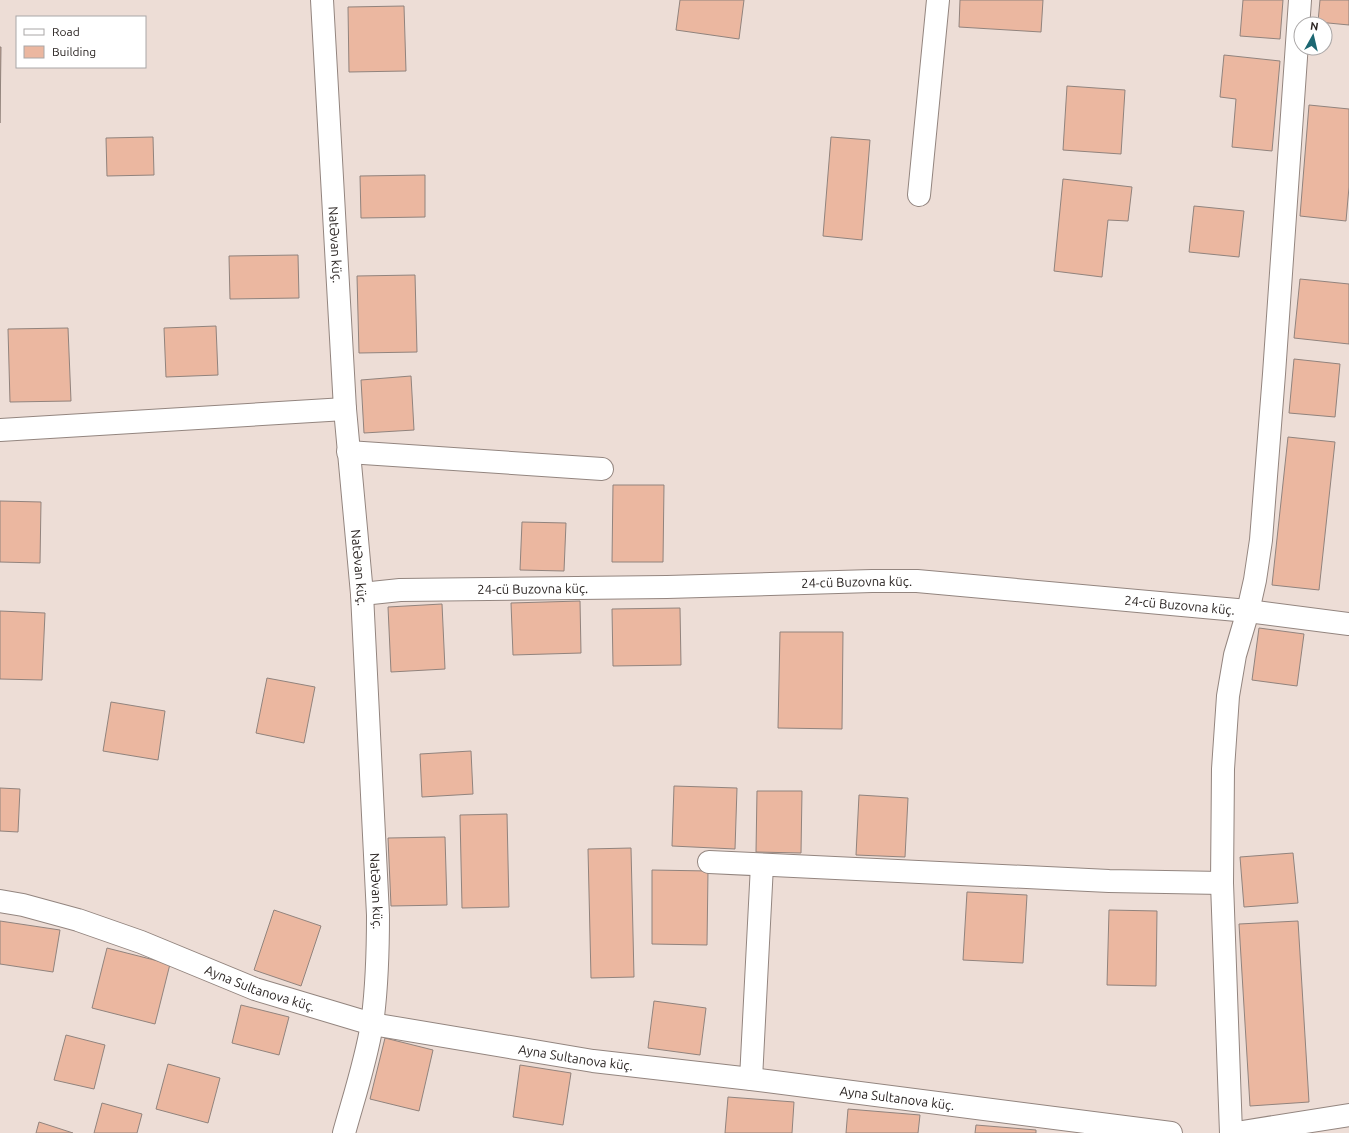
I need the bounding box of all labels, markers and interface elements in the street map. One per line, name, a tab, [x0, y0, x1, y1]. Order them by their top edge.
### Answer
legend	[16, 16, 146, 68]
north arrow	[1293, 16, 1333, 56]
text: N	[1309, 20, 1319, 33]
text: Road	[52, 25, 80, 38]
text: Building	[52, 45, 96, 58]
street label: Natəvan küç.	[327, 206, 345, 283]
street label: Natəvan küç.	[349, 529, 370, 606]
street label: 24-cü Buzovna küç.	[801, 574, 912, 590]
street label: 24-cü Buzovna küç.	[477, 581, 588, 596]
street label: 24-cü Buzovna küç.	[1124, 593, 1235, 617]
street label: Natəvan küç.	[368, 852, 385, 930]
street label: Ayna Sultanova küç.	[203, 962, 317, 1014]
street label: Ayna Sultanova küç.	[517, 1042, 634, 1073]
street label: Ayna Sultanova küç.	[839, 1083, 955, 1112]

